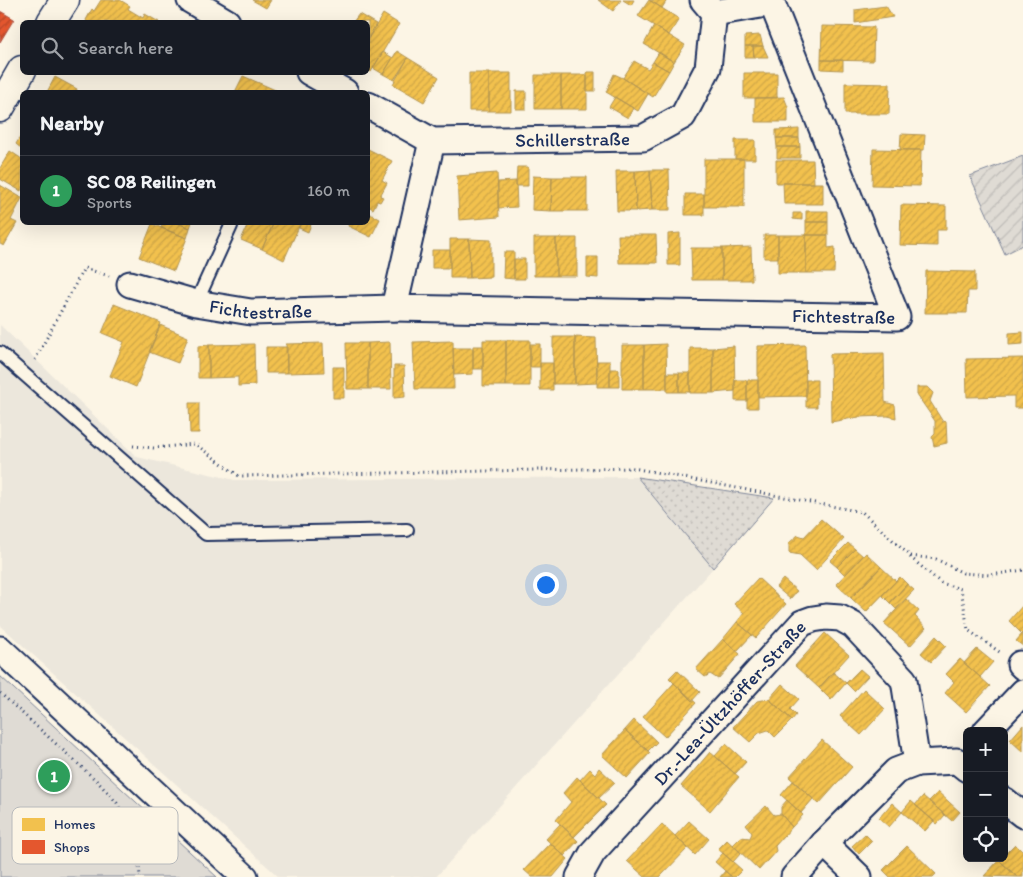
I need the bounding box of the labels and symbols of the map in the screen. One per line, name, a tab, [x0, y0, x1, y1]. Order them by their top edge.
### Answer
street label: Schillerstraße	[515, 127, 630, 152]
street label: Fichtestraße	[208, 294, 312, 324]
street label: Fichtestraße	[792, 304, 895, 329]
your location	[533, 572, 559, 598]
street label: Dr.-Lea-Ültzhöffer-Straße	[649, 616, 811, 790]
pin: 1	[38, 757, 70, 795]
legend	[12, 807, 178, 864]
text: Homes	[54, 816, 96, 833]
text: Shops	[54, 839, 90, 856]

